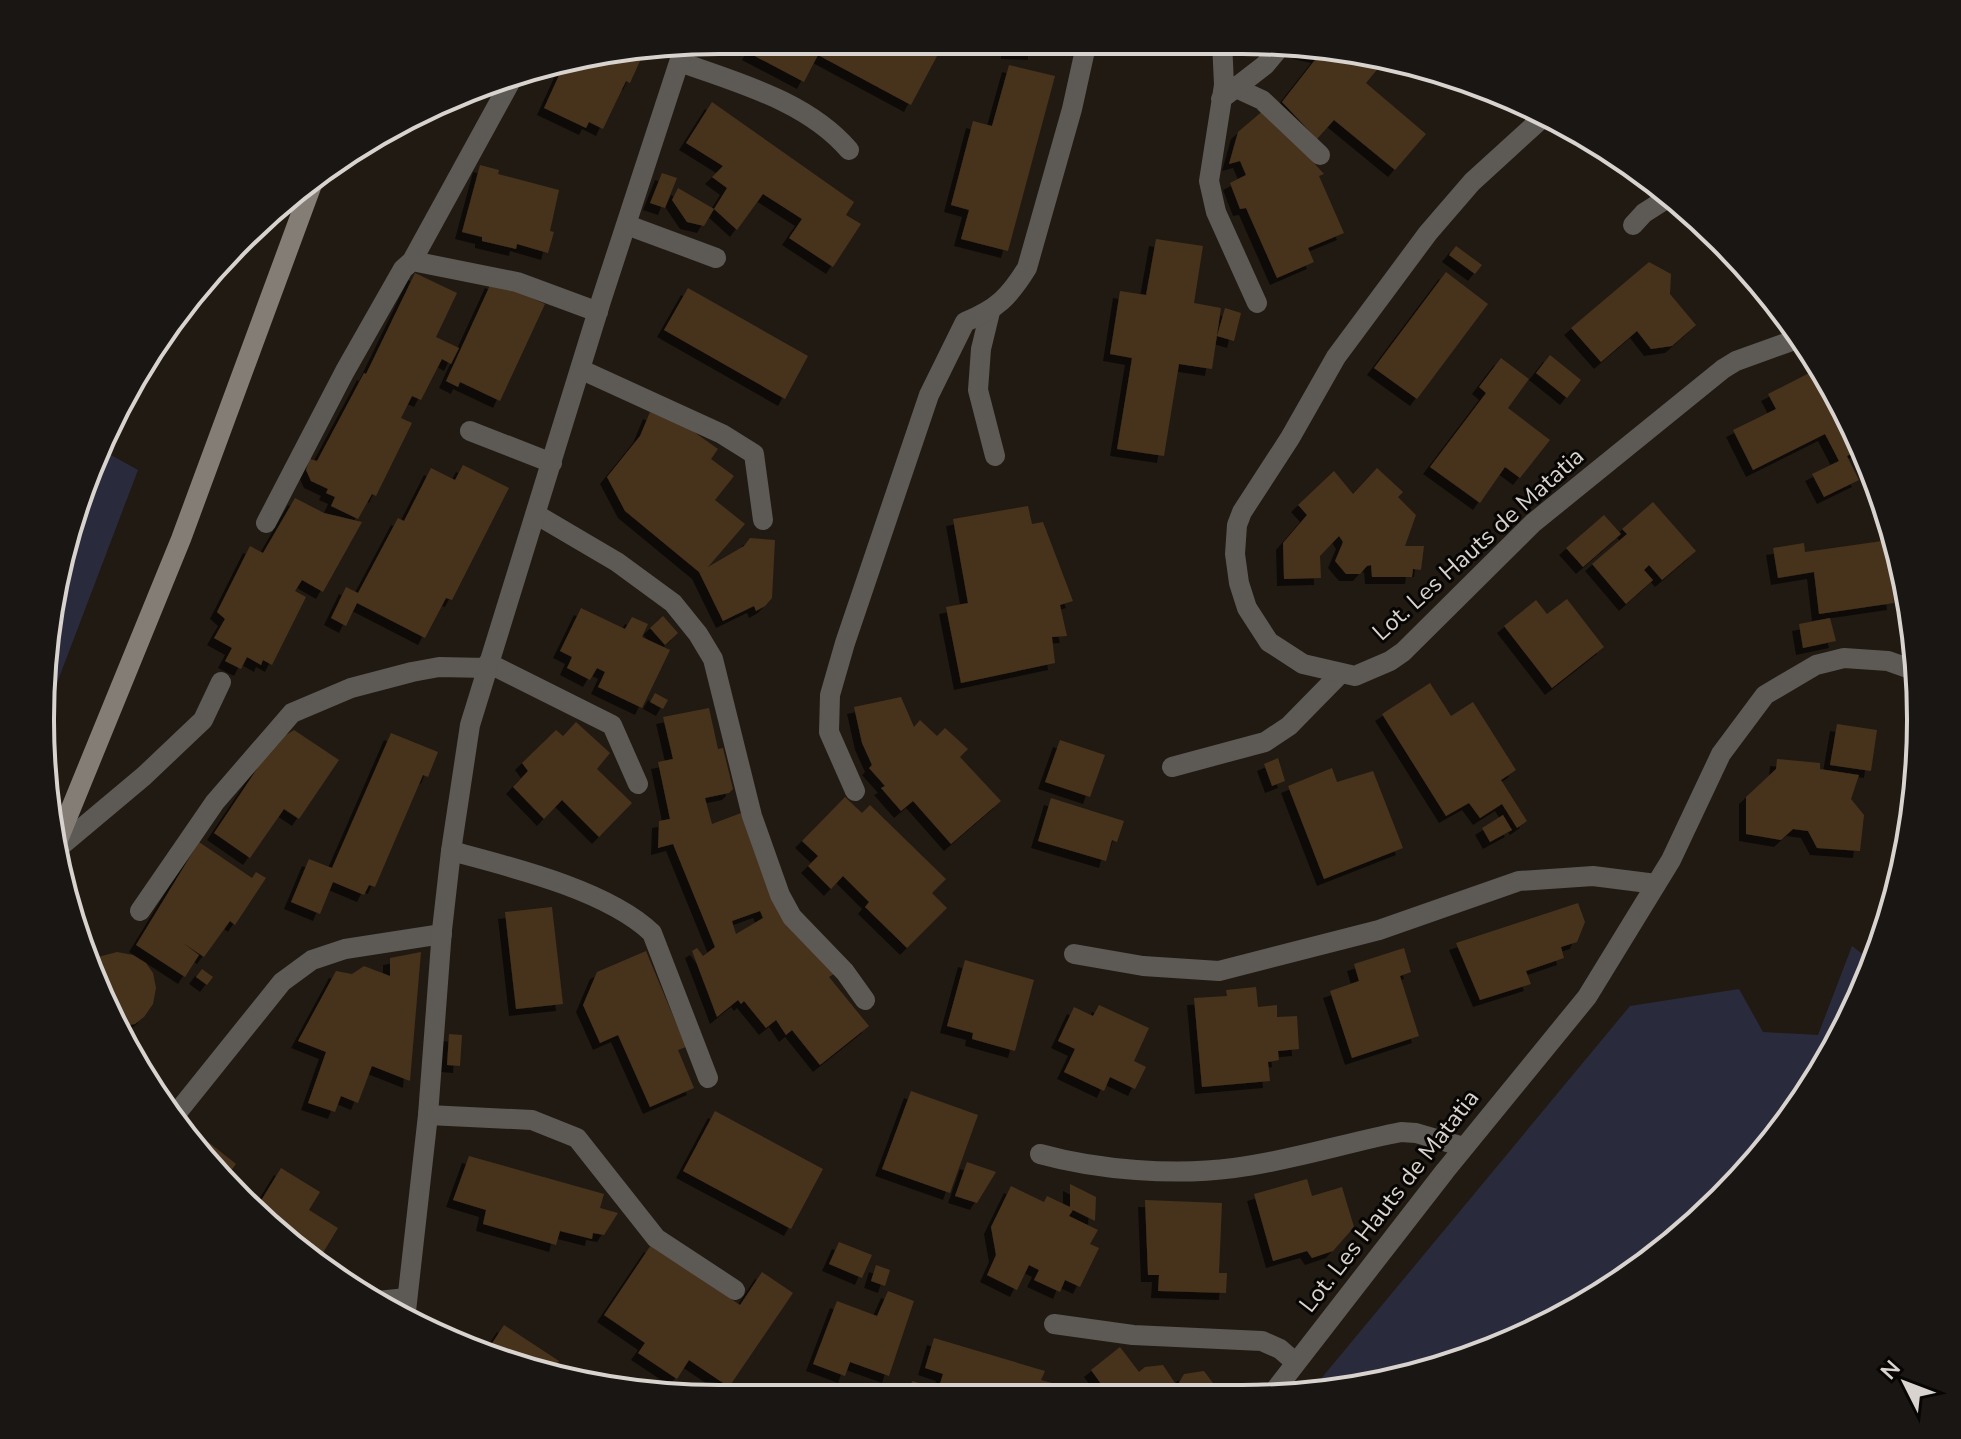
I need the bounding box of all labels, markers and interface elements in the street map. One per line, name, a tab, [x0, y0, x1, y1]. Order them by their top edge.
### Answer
street label: Lot. Les Hauts de Matatia	[1365, 440, 1591, 648]
street label: Lot. Les Hauts de Matatia	[1292, 1083, 1486, 1319]
north arrow	[1865, 1343, 1945, 1423]
text: N	[1874, 1354, 1908, 1386]

